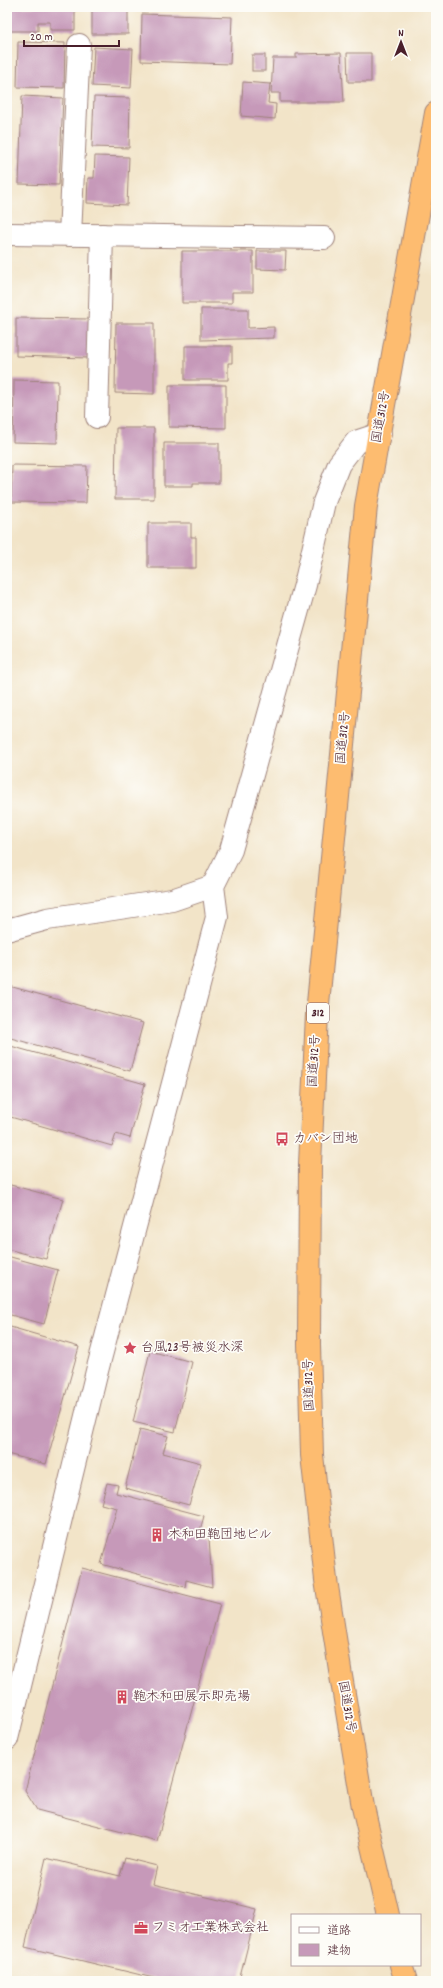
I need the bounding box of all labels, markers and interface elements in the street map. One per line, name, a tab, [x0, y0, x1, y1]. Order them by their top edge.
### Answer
scale bar	[24, 22, 119, 48]
north arrow	[381, 22, 421, 62]
text: N	[398, 26, 404, 42]
text: 20 m	[30, 29, 53, 46]
street label: 国道312号	[368, 389, 396, 445]
street label: 国道312号	[332, 711, 356, 765]
road number: 312	[307, 1003, 329, 1023]
street label: 国道312号	[304, 1034, 326, 1088]
place label: カバン団地	[293, 1130, 358, 1149]
bus stop icon: カバン団地	[274, 1131, 290, 1147]
place label: 台風23号被災水深	[141, 1339, 243, 1358]
place icon: 台風23号被災水深	[122, 1340, 138, 1356]
street label: 国道312号	[300, 1358, 320, 1412]
place label: 木和田鞄団地ビル	[168, 1526, 272, 1545]
building icon: 木和田鞄団地ビル	[149, 1527, 165, 1543]
street label: 国道312号	[332, 1679, 360, 1735]
place label: 鞄木和田展示即売場	[133, 1688, 250, 1707]
building icon: 鞄木和田展示即売場	[114, 1689, 130, 1705]
legend	[291, 1914, 421, 1966]
place label: フミオ工業株式会社	[152, 1919, 269, 1938]
office icon: フミオ工業株式会社	[133, 1920, 149, 1936]
text: 道路	[327, 1923, 351, 1940]
text: 建物	[327, 1943, 351, 1960]

